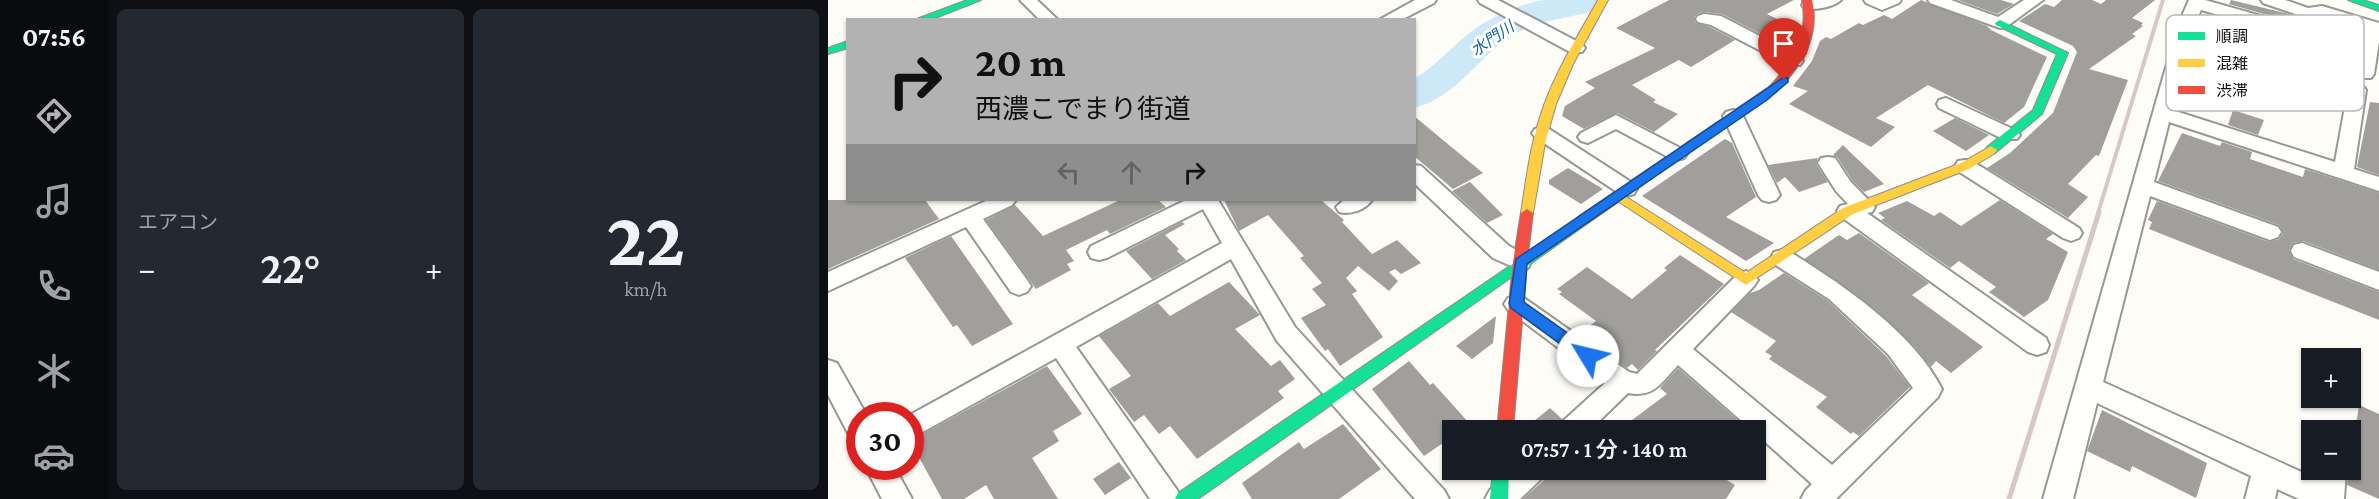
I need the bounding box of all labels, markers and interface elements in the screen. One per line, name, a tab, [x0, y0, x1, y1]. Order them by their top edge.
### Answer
legend	[2166, 15, 2364, 111]
water label: 水門川	[1468, 17, 1519, 59]
pin	[1758, 18, 1809, 80]
text: 07:56	[22, 22, 86, 52]
icon: arrive	[1767, 27, 1800, 60]
text: 順調	[2216, 28, 2248, 45]
text: 20 m	[975, 38, 1066, 85]
icon: right	[876, 42, 954, 120]
text: 混雑	[2216, 55, 2248, 72]
text: 渋滞	[2216, 82, 2248, 99]
text: 西濃こでまり街道	[975, 94, 1191, 124]
icon: directions	[33, 95, 75, 137]
icon: left	[1052, 156, 1085, 189]
icon: ahead	[1115, 156, 1148, 189]
icon: right	[1178, 156, 1211, 189]
icon: music	[33, 180, 75, 222]
text: 22	[607, 195, 685, 282]
text: エアコン	[138, 211, 218, 233]
text: 22°	[260, 243, 320, 293]
text: −	[138, 250, 155, 287]
text: +	[425, 250, 443, 287]
icon: phone	[33, 265, 75, 307]
text: km/h	[624, 278, 667, 300]
position arrow	[1556, 324, 1620, 388]
map controls	[2301, 348, 2361, 480]
button: +	[2301, 348, 2361, 408]
icon: climate	[33, 350, 75, 392]
speed limit sign: 30	[846, 402, 924, 480]
button: −	[2301, 420, 2361, 480]
icon: car	[33, 435, 75, 477]
text: 07:57 · 1 分 · 140 m	[1521, 437, 1687, 462]

